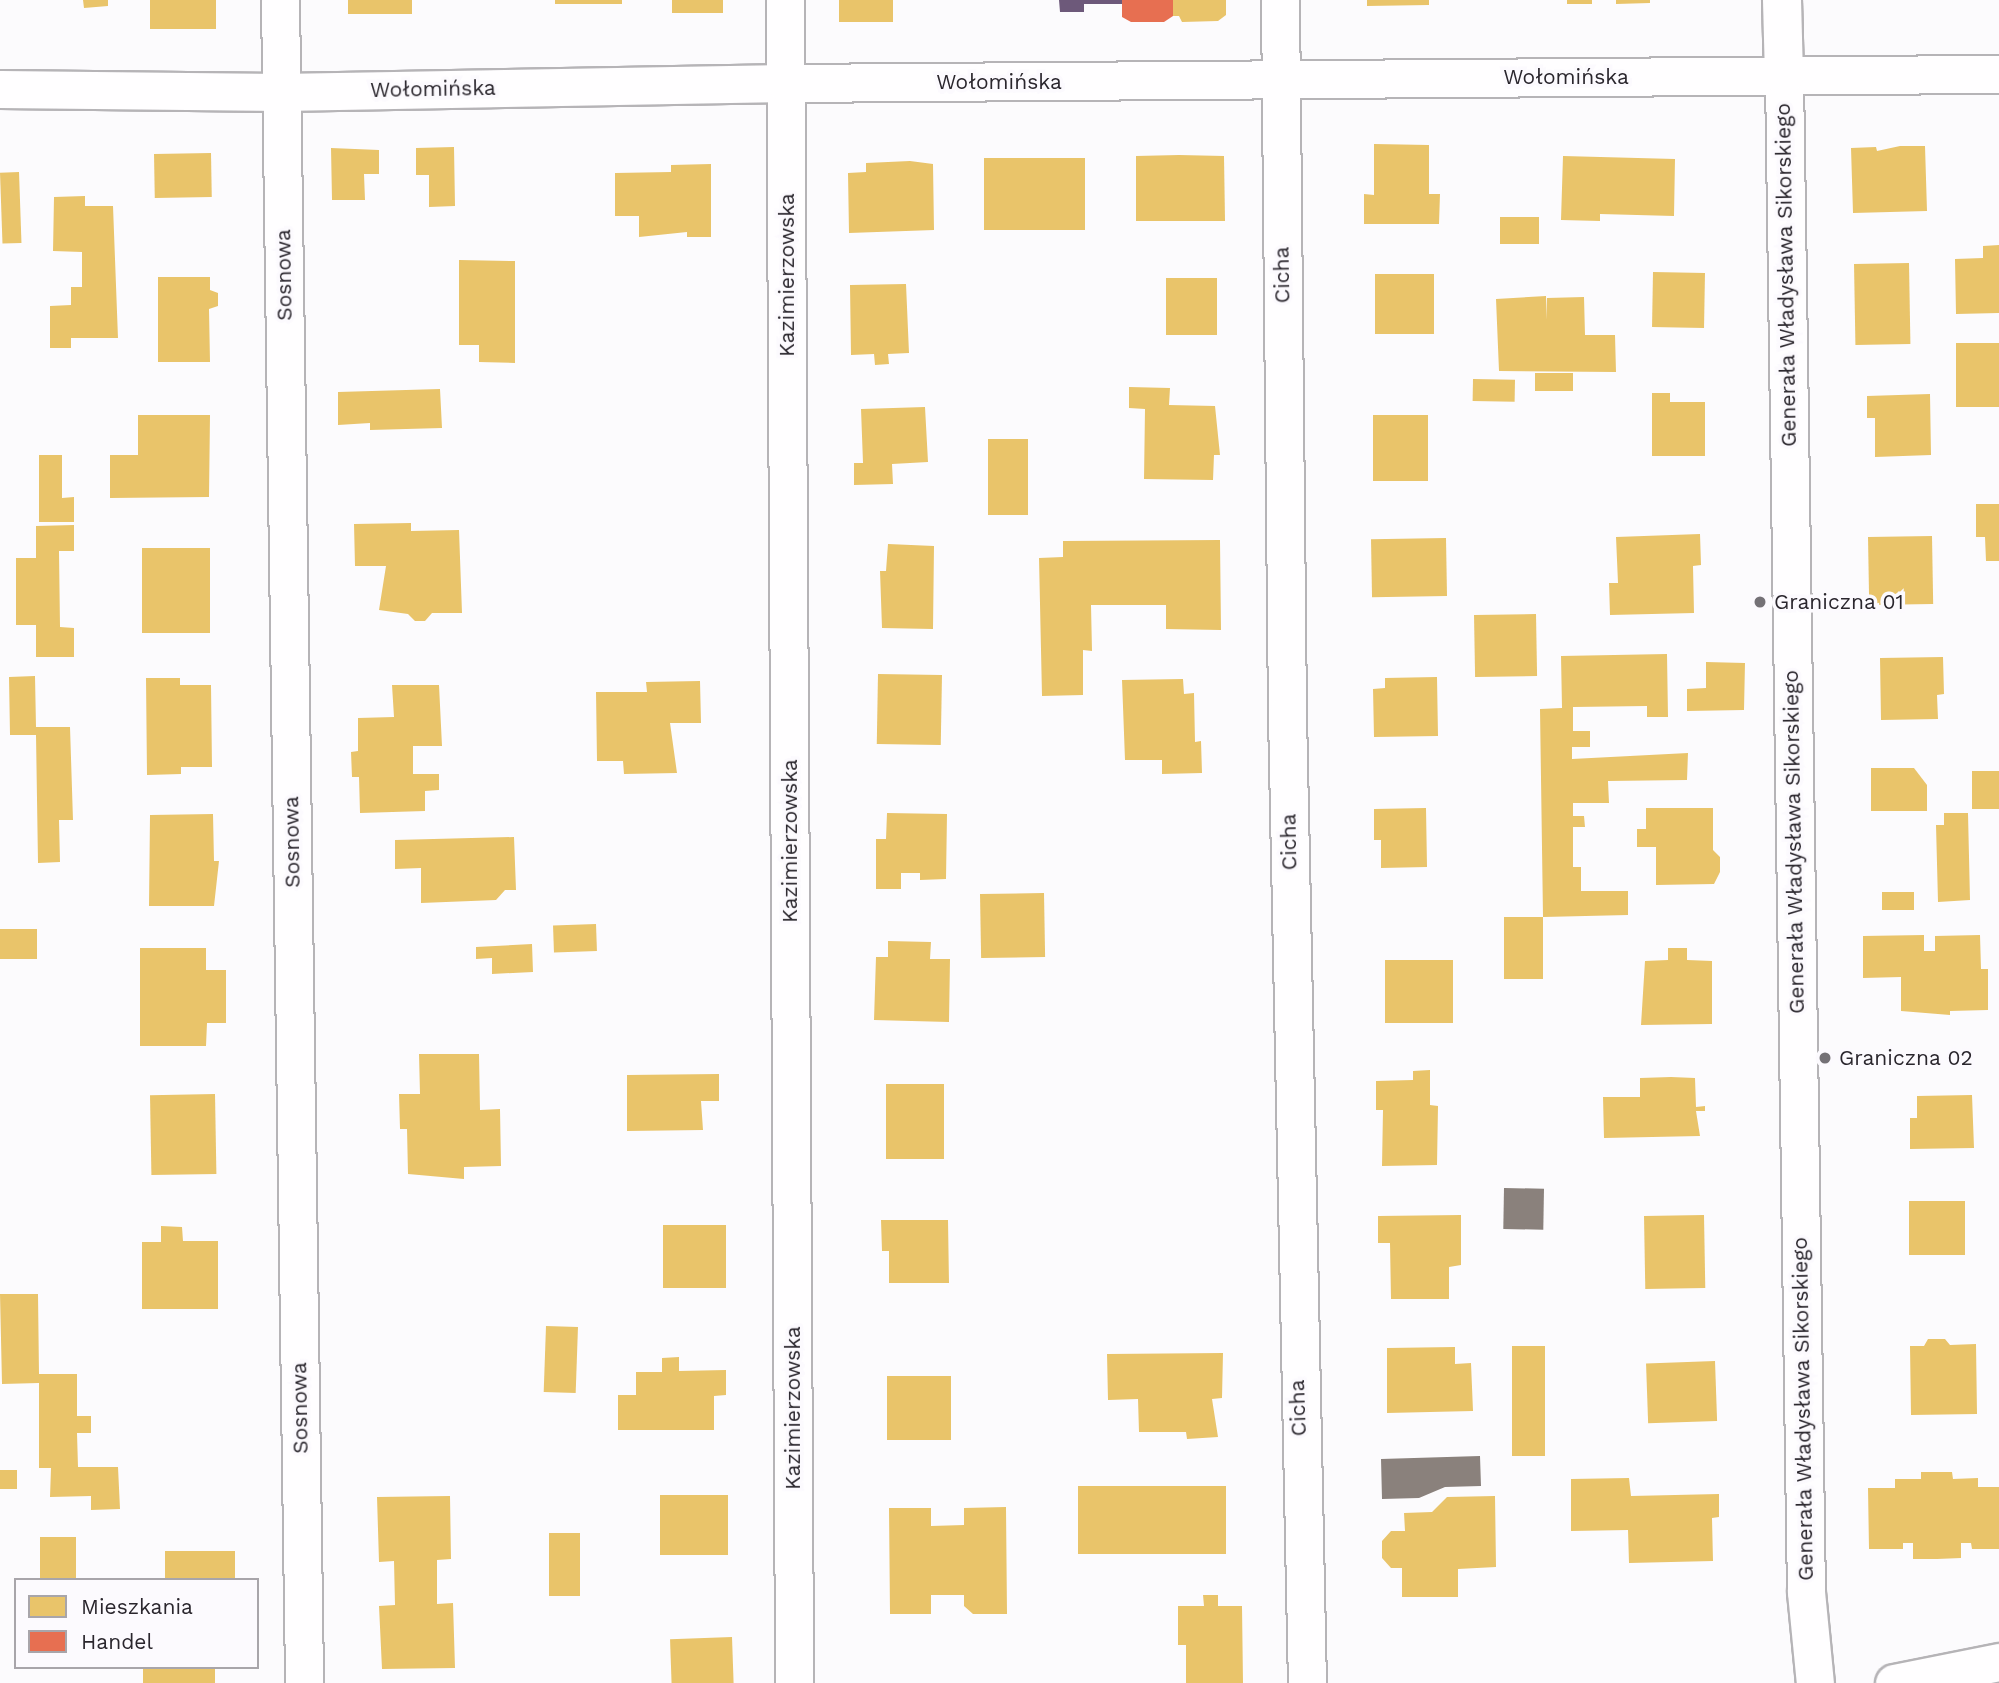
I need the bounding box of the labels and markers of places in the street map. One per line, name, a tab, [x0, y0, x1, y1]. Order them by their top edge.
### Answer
place label: Graniczna 01	[1774, 589, 1904, 615]
marker: Graniczna 01	[1752, 594, 1768, 610]
place label: Graniczna 02	[1839, 1045, 1973, 1071]
marker: Graniczna 02	[1817, 1050, 1833, 1066]

